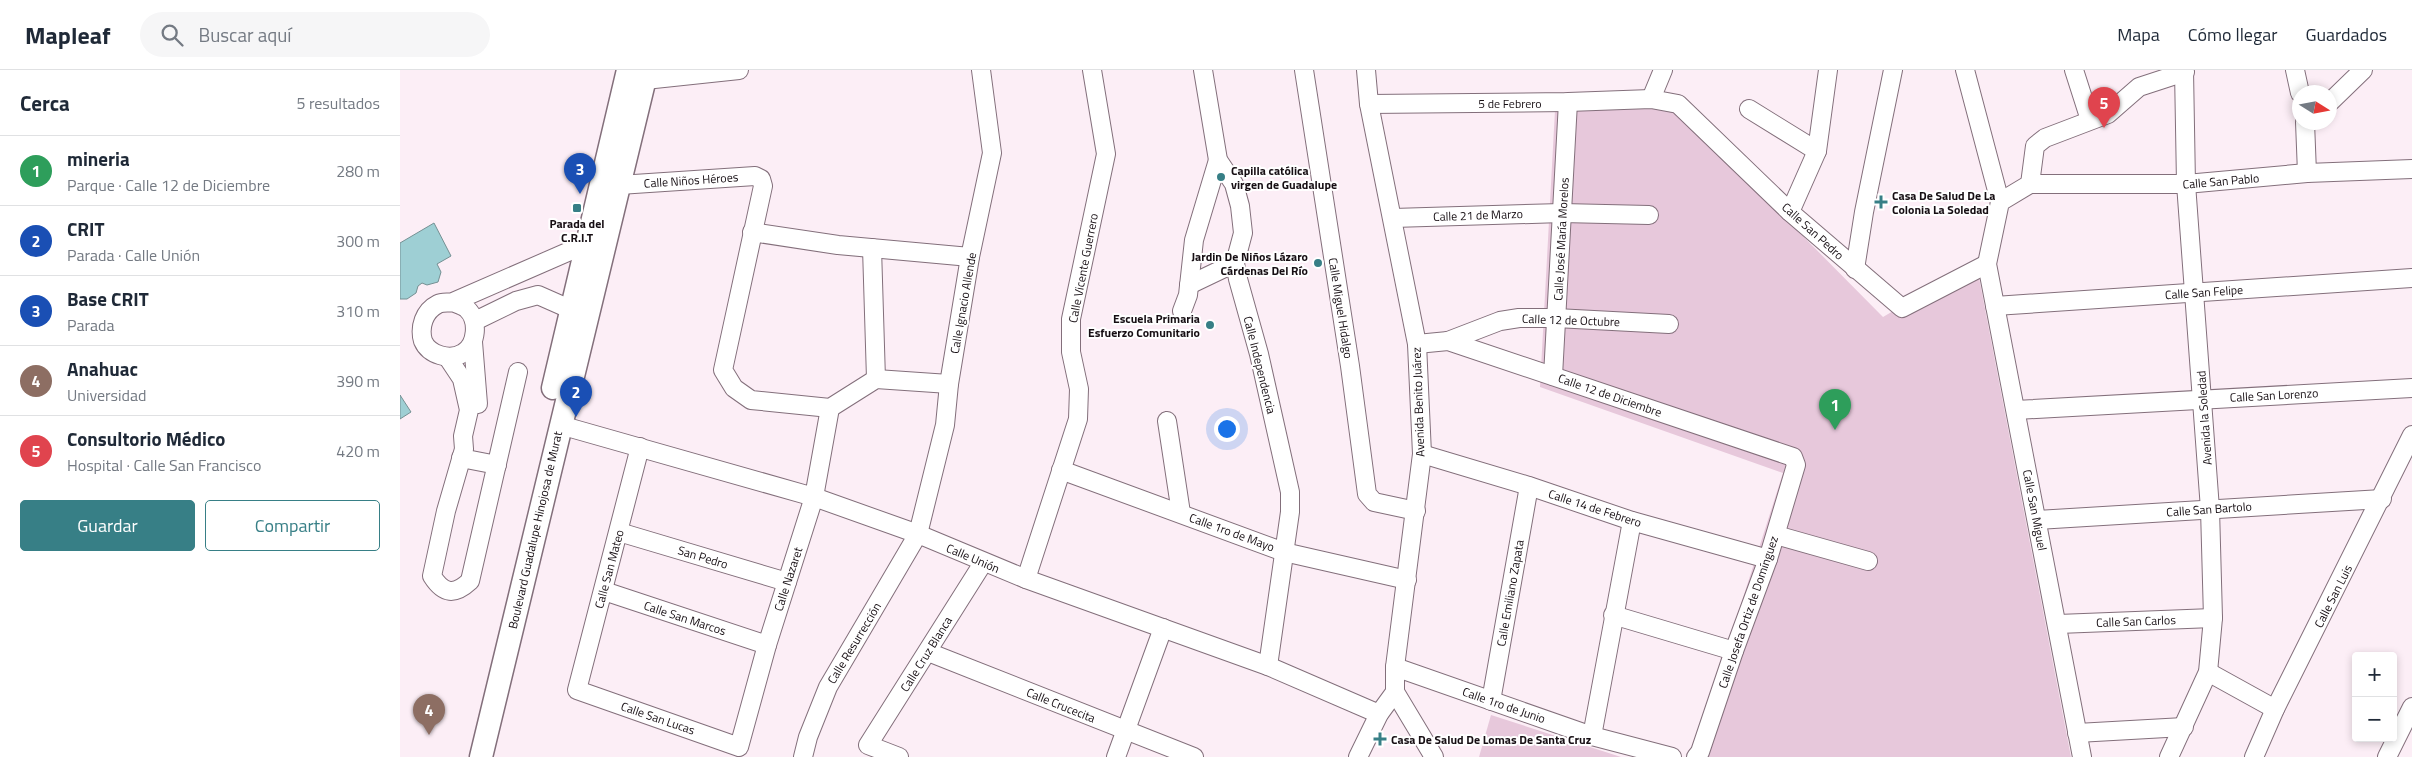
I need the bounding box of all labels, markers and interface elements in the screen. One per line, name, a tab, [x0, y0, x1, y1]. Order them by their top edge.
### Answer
search box	[140, 12, 490, 57]
text: Mapleaf	[25, 17, 110, 53]
text: Buscar aquí	[198, 20, 291, 49]
icon: search	[158, 21, 186, 49]
text: Mapa	[2117, 21, 2160, 48]
text: Cómo llegar	[2188, 21, 2277, 48]
text: Guardados	[2305, 21, 2387, 48]
north arrow	[2292, 85, 2337, 130]
text: Cerca	[20, 87, 70, 119]
pin: 5	[2088, 87, 2120, 128]
text: 5 resultados	[296, 91, 380, 115]
street label: 5 de Febrero	[1478, 94, 1542, 113]
text: mineria	[67, 144, 130, 173]
pin: 3	[564, 153, 596, 194]
text: 1	[32, 159, 40, 183]
text: 280 m	[336, 159, 380, 183]
place label: Capilla católica virgen de Guadalupe	[1231, 161, 1337, 194]
street label: Calle Niños Héroes	[643, 167, 739, 193]
street label: Calle San Pablo	[2182, 168, 2260, 194]
marker: Capilla católica virgen de Guadalupe	[1215, 171, 1227, 183]
text: Parque · Calle 12 de Diciembre	[67, 173, 270, 197]
street label: Calle José María Morelos	[1548, 176, 1574, 301]
place label: Casa De Salud De La Colonia La Soledad	[1892, 186, 1995, 219]
marker: Casa De Salud De La Colonia La Soledad	[1874, 195, 1888, 209]
street label: Calle San Pedro	[1778, 198, 1848, 264]
marker: Parada del C.R.I.T	[571, 202, 583, 214]
street label: Calle 21 de Marzo	[1433, 204, 1523, 226]
street label: Calle Vicente Guerrero	[1063, 212, 1103, 324]
text: CRIT	[67, 214, 105, 243]
place label: Parada del C.R.I.T	[549, 214, 605, 247]
text: 2	[32, 229, 40, 253]
text: 300 m	[336, 229, 380, 253]
text: Parada · Calle Unión	[67, 243, 200, 267]
place label: Jardin De Niños Lázaro Cárdenas Del Río	[1191, 247, 1308, 280]
street label: Calle Ignacio Allende	[945, 251, 981, 355]
street label: Calle Miguel Hidalgo	[1324, 256, 1358, 360]
marker: Jardin De Niños Lázaro Cárdenas Del Río	[1312, 257, 1324, 269]
street label: Calle San Felipe	[2164, 280, 2244, 304]
text: Base CRIT	[67, 284, 149, 313]
text: 3	[32, 299, 40, 323]
text: 310 m	[336, 299, 380, 323]
place label: Escuela Primaria Esfuerzo Comunitario	[1088, 309, 1200, 342]
street label: Calle 12 de Octubre	[1522, 309, 1620, 331]
text: Parada	[67, 313, 114, 337]
street label: Calle Independencia	[1239, 314, 1281, 416]
marker: Escuela Primaria Esfuerzo Comunitario	[1204, 319, 1216, 331]
street label: Avenida Benito Juárez	[1407, 347, 1429, 457]
text: Anahuac	[67, 354, 138, 383]
street label: Calle 12 de Diciembre	[1556, 368, 1664, 422]
text: 4	[32, 369, 40, 393]
text: 390 m	[336, 369, 380, 393]
street label: Avenida la Soledad	[2191, 370, 2217, 466]
pin: 2	[560, 376, 592, 417]
text: Universidad	[67, 383, 146, 407]
street label: Calle San Lorenzo	[2229, 383, 2319, 407]
pin: 1	[1819, 389, 1851, 430]
your location	[1214, 416, 1240, 442]
text: Consultorio Médico	[67, 424, 225, 453]
street label: Boulevard Guadalupe Hinojosa de Murat	[503, 428, 567, 631]
text: 5	[32, 439, 40, 463]
text: 420 m	[336, 439, 380, 463]
text: Hospital · Calle San Francisco	[67, 453, 261, 477]
street label: Calle San Miguel	[2018, 468, 2052, 552]
street label: Calle 14 de Febrero	[1546, 484, 1644, 532]
street label: Calle San Bartolo	[2166, 497, 2252, 521]
button: Guardar	[20, 500, 195, 551]
button: Compartir	[205, 500, 380, 551]
street label: Calle 1ro de Mayo	[1187, 508, 1277, 556]
street label: Calle San Mateo	[589, 527, 629, 611]
street label: Calle Josefa Ortiz de Domínguez	[1713, 533, 1783, 691]
street label: Calle Unión	[943, 538, 1003, 578]
street label: Calle Emiliano Zapata	[1491, 538, 1529, 648]
street label: San Pedro	[676, 540, 730, 574]
street label: Calle Nazaret	[769, 544, 808, 614]
street label: Calle San Luis	[2309, 561, 2357, 631]
street label: Calle San Marcos	[641, 596, 729, 640]
street label: Calle Resurrección	[822, 599, 886, 687]
street label: Calle San Carlos	[2096, 610, 2177, 632]
street label: Calle Cruz Blanca	[895, 613, 957, 695]
map controls	[2352, 652, 2397, 742]
button: +	[2352, 652, 2397, 697]
street label: Calle 1ro de Junio	[1460, 682, 1548, 728]
street label: Calle Crucecita	[1024, 683, 1098, 727]
pin: 4	[413, 694, 445, 735]
street label: Calle San Lucas	[618, 696, 698, 740]
button: −	[2352, 697, 2397, 742]
place label: Casa De Salud De Lomas De Santa Cruz	[1391, 730, 1591, 749]
marker: Casa De Salud De Lomas De Santa Cruz	[1373, 732, 1387, 746]

